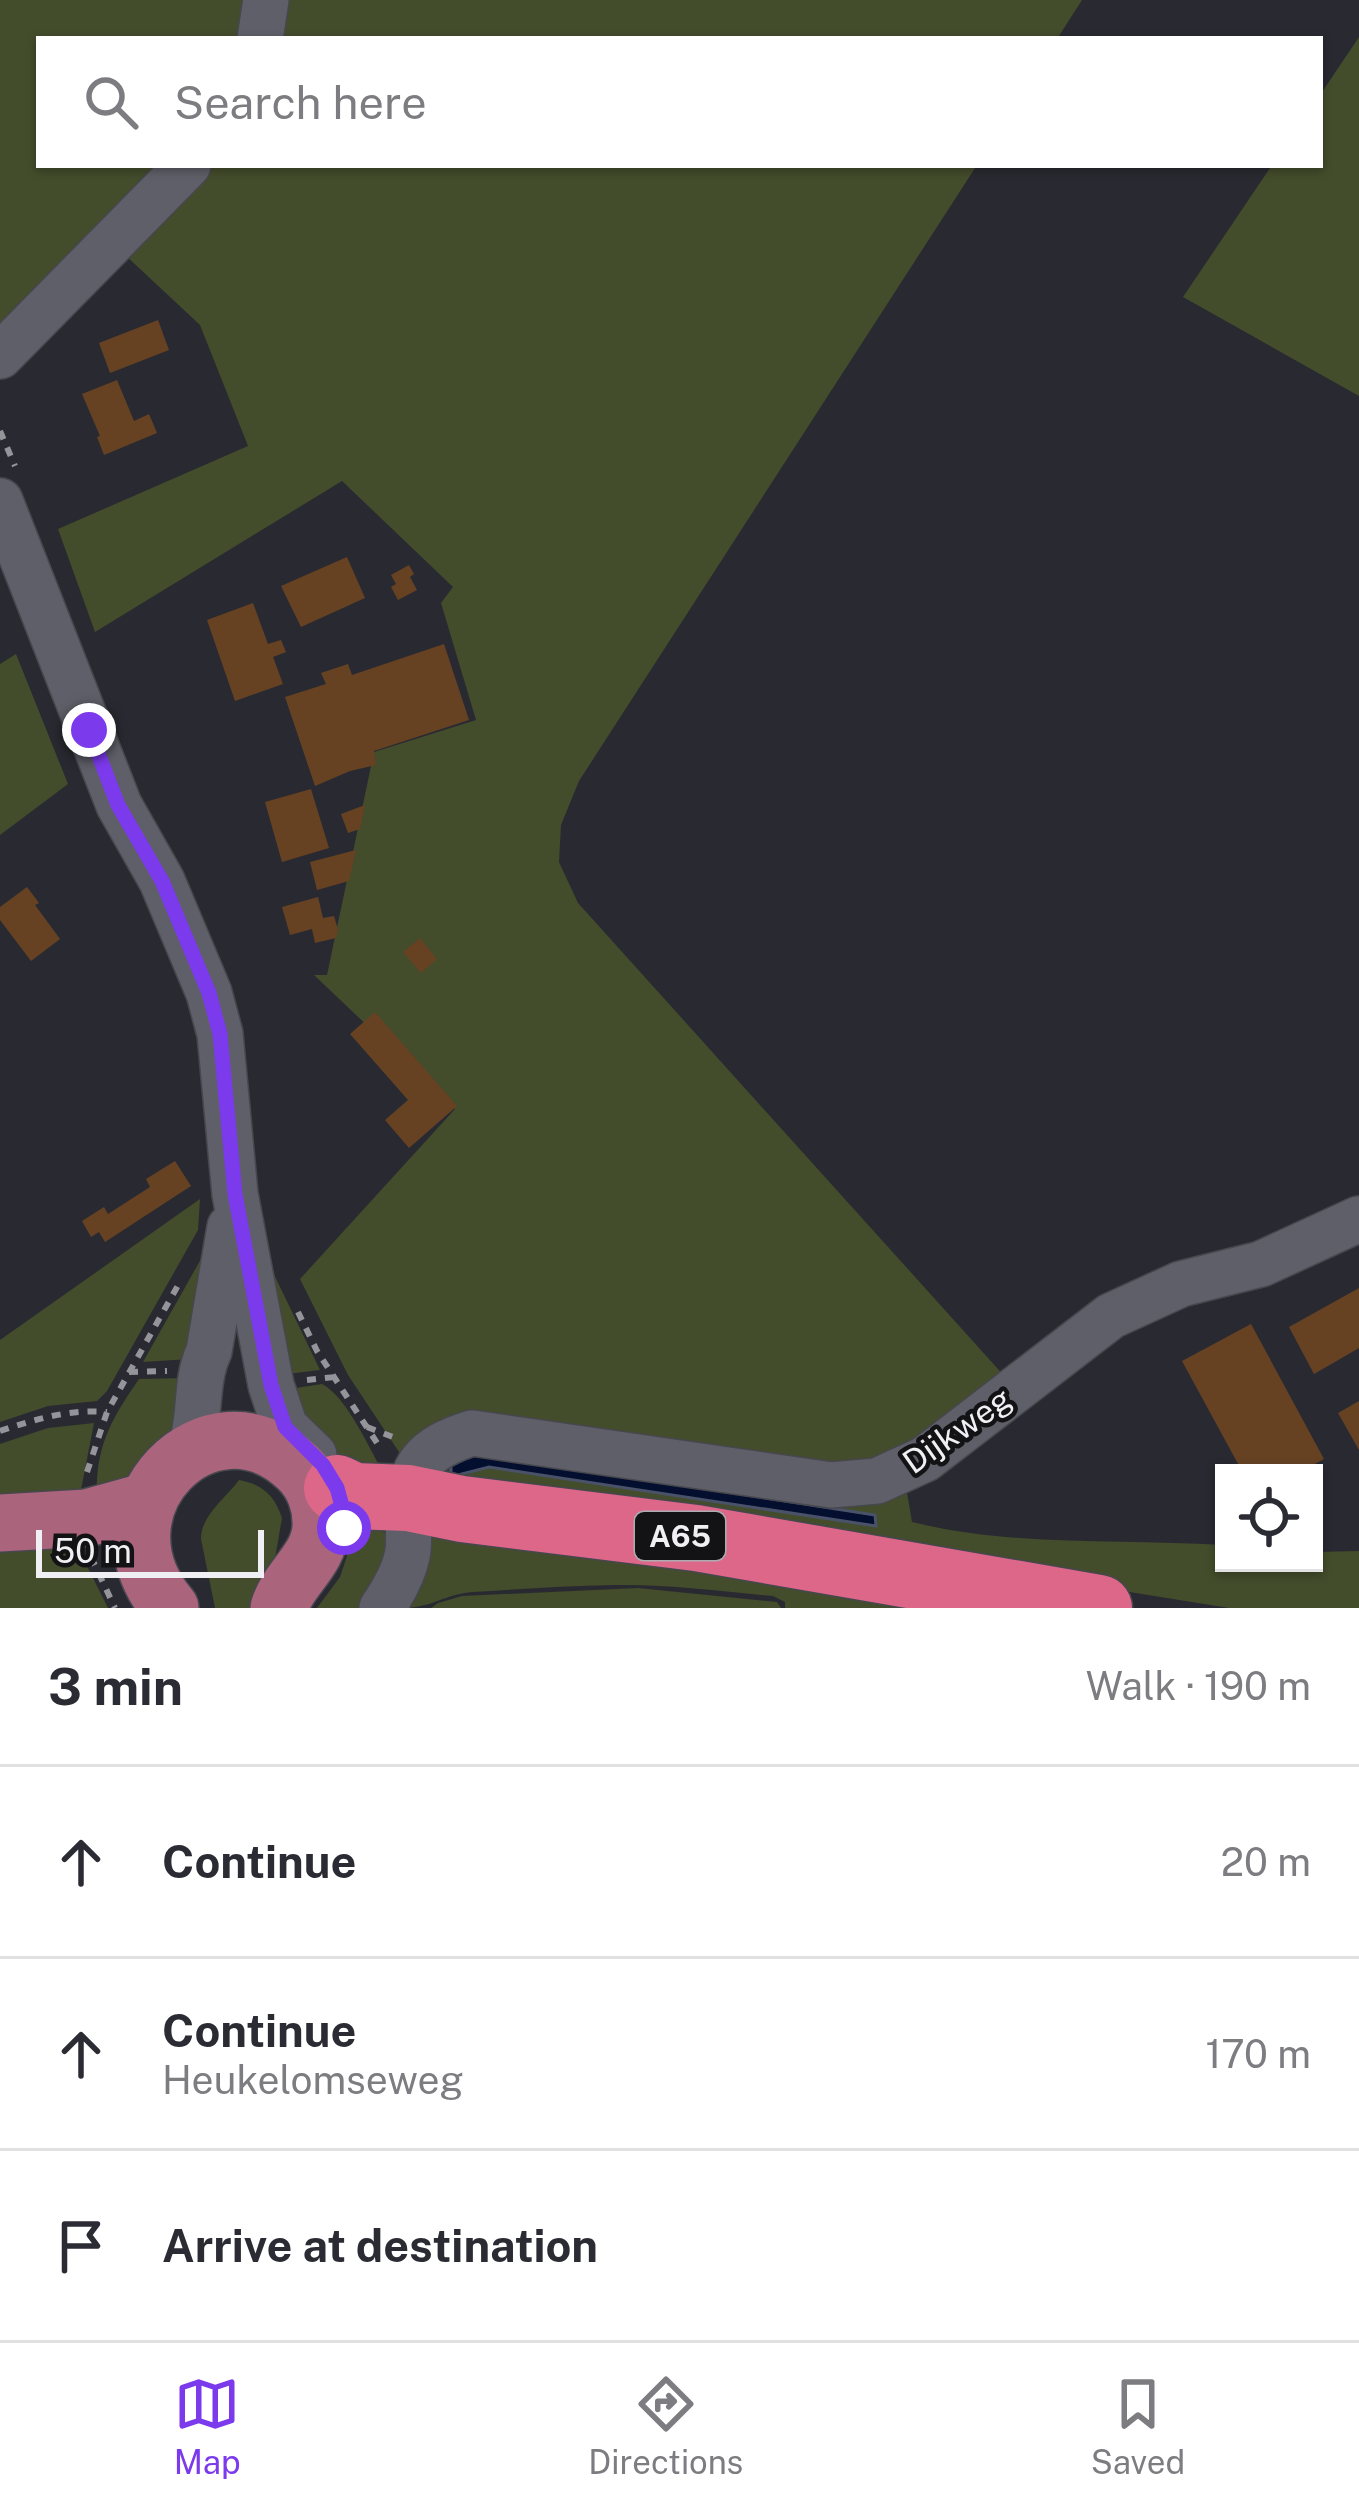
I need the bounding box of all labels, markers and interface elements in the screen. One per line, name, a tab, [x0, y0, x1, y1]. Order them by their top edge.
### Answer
search box	[36, 36, 1323, 168]
icon: search	[78, 69, 144, 135]
text: Search here	[174, 76, 427, 129]
route end	[62, 703, 116, 757]
street label: Dijkweg	[896, 1379, 1018, 1481]
map controls	[1215, 1464, 1323, 1572]
button: locate	[1215, 1464, 1323, 1572]
route start	[317, 1501, 371, 1555]
road number: A65	[635, 1512, 725, 1560]
scale bar	[36, 1524, 264, 1577]
text: 50 m	[54, 1532, 132, 1570]
text: 3 min	[48, 1657, 183, 1716]
text: Walk · 190 m	[1086, 1663, 1311, 1709]
icon: ahead	[48, 1829, 114, 1895]
text: Continue	[162, 1835, 356, 1888]
text: 20 m	[1221, 1839, 1311, 1885]
text: Continue	[162, 2004, 356, 2057]
icon: ahead	[48, 2021, 114, 2087]
text: 170 m	[1205, 2031, 1311, 2077]
text: Heukelomseweg	[162, 2057, 464, 2103]
icon: arrive	[48, 2213, 114, 2279]
text: Arrive at destination	[162, 2219, 598, 2272]
tab: Map	[174, 2371, 241, 2481]
tab: Directions	[588, 2371, 743, 2481]
tab: Saved	[1091, 2371, 1185, 2481]

